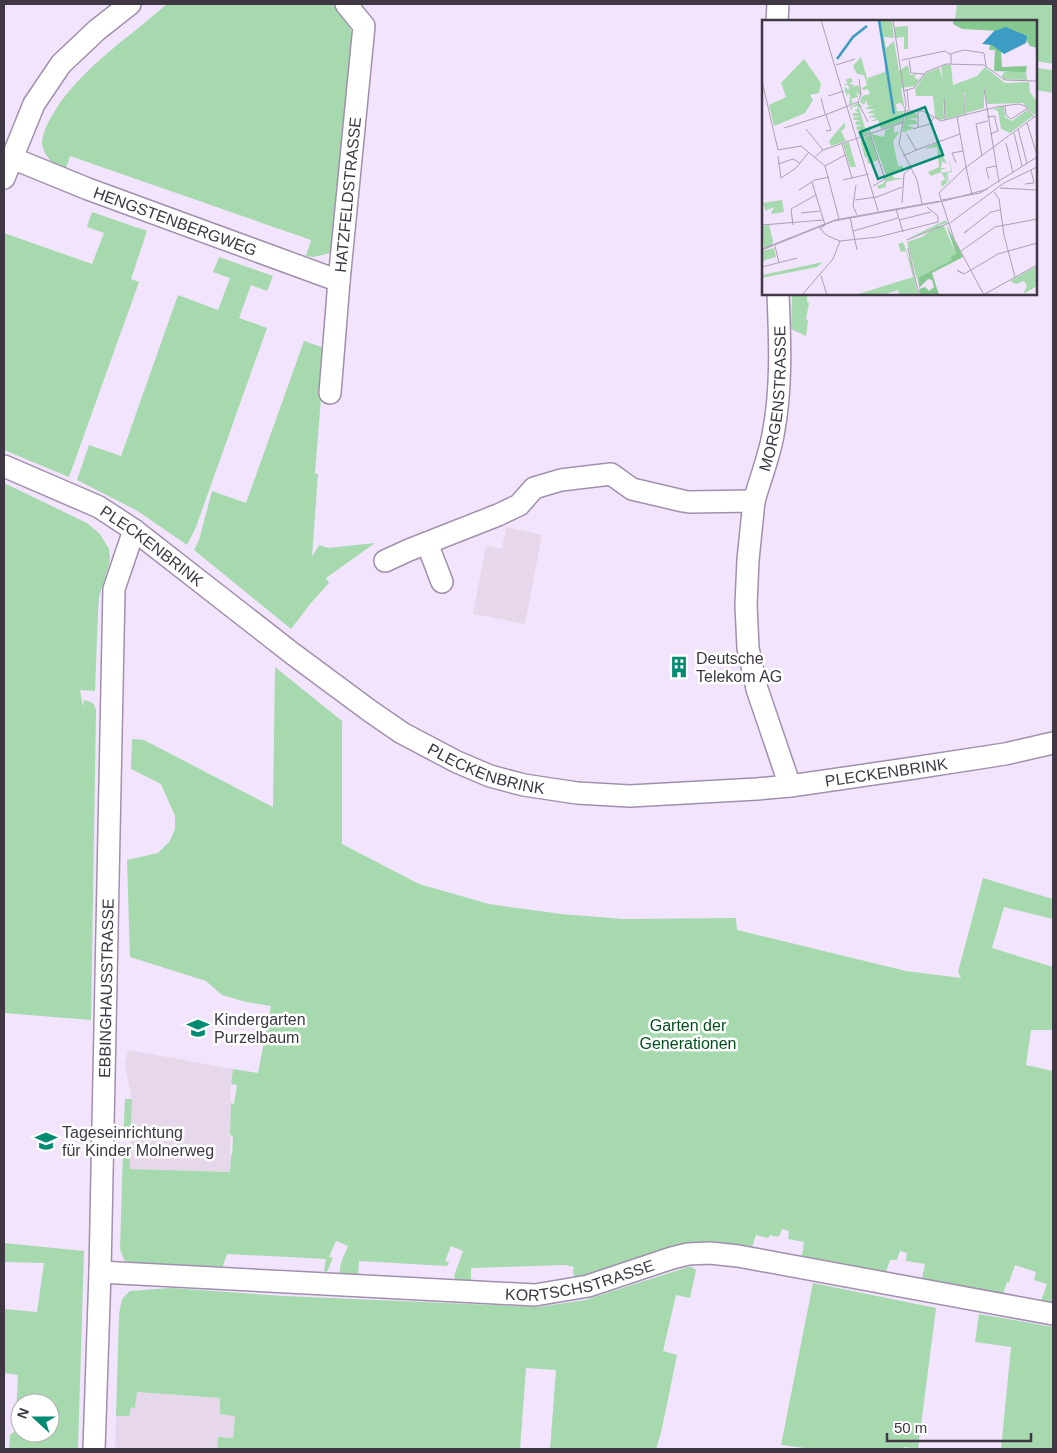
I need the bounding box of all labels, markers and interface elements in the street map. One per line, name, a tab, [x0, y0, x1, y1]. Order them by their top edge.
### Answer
inset map	[762, 20, 1037, 295]
street label: HATZFELDSTRASSE	[331, 116, 364, 273]
street label: HENGSTENBERGWEG	[91, 183, 259, 259]
street label: MORGENSTRASSE	[755, 326, 788, 473]
street label: PLECKENBRINK	[97, 502, 207, 589]
place label: Deutsche Telekom AG	[696, 650, 782, 685]
building icon: Deutsche Telekom AG	[666, 654, 692, 680]
street label: PLECKENBRINK	[425, 740, 546, 797]
street label: PLECKENBRINK	[824, 754, 949, 789]
street label: EBBINGHAUSSTRASSE	[95, 898, 116, 1078]
place label: Kindergarten Purzelbaum	[214, 1011, 306, 1046]
school or university icon: Kindergarten Purzelbaum	[185, 1015, 211, 1041]
park label: Garten der Generationen	[640, 1017, 736, 1052]
place label: Tageseinrichtung für Kinder Molnerweg	[62, 1124, 214, 1159]
school or university icon: Tageseinrichtung für Kinder Molnerweg	[33, 1128, 59, 1154]
street label: KORTSCHSTRASSE	[505, 1256, 656, 1304]
north arrow	[10, 1393, 60, 1443]
text: N	[14, 1406, 32, 1421]
scale bar	[887, 1410, 1031, 1442]
text: 50 m	[894, 1419, 927, 1436]

